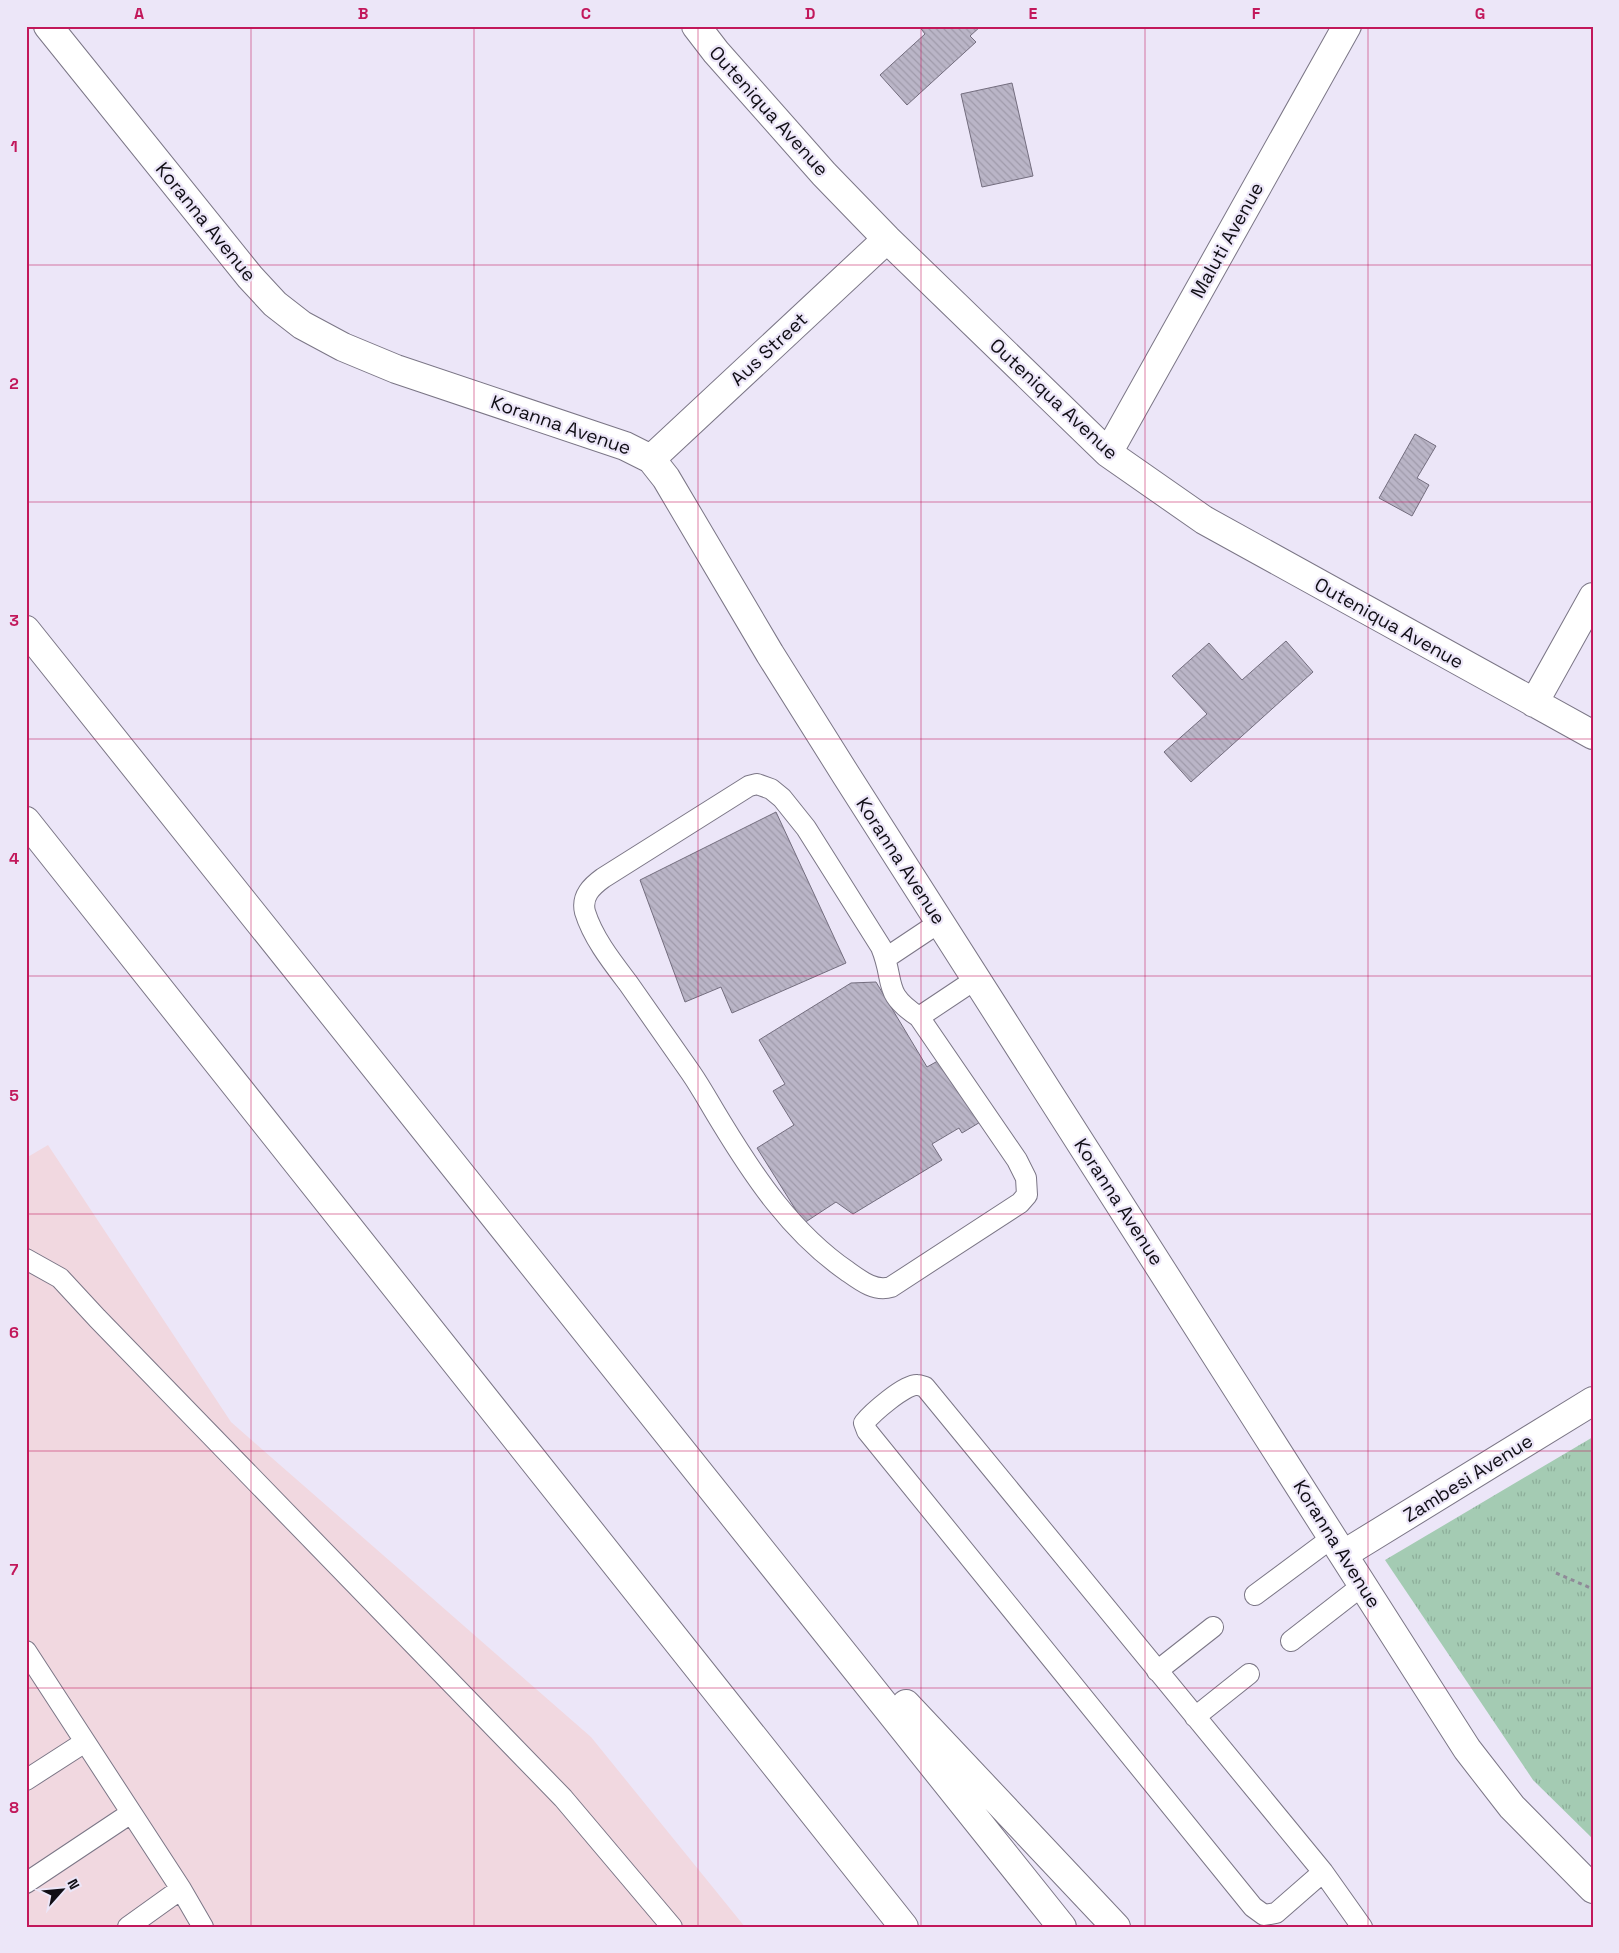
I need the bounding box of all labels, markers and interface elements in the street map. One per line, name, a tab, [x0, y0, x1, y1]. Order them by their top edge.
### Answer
text: A	[134, 3, 144, 24]
text: B	[358, 3, 368, 24]
text: C	[581, 3, 591, 24]
text: D	[805, 3, 815, 24]
text: E	[1029, 3, 1038, 24]
text: F	[1252, 3, 1261, 24]
text: G	[1475, 3, 1485, 24]
street label: Outeniqua Avenue	[704, 41, 834, 181]
text: 1	[10, 136, 18, 157]
street label: Koranna Avenue	[150, 157, 262, 287]
street label: Maluti Avenue	[1185, 178, 1269, 302]
street label: Aus Street	[725, 307, 813, 391]
street label: Outeniqua Avenue	[984, 333, 1124, 465]
text: 2	[9, 373, 19, 394]
street label: Koranna Avenue	[488, 389, 634, 461]
street label: Outeniqua Avenue	[1310, 572, 1468, 674]
text: 3	[9, 610, 19, 631]
street label: Koranna Avenue	[851, 793, 951, 929]
text: 4	[9, 848, 19, 869]
text: 5	[9, 1085, 19, 1106]
street label: Koranna Avenue	[1069, 1134, 1169, 1270]
text: 6	[9, 1322, 19, 1343]
street label: Zambesi Avenue	[1399, 1428, 1537, 1528]
street label: Koranna Avenue	[1288, 1475, 1386, 1613]
text: 7	[10, 1559, 19, 1580]
text: 8	[9, 1797, 19, 1818]
north arrow	[38, 1866, 88, 1916]
text: N	[63, 1876, 84, 1892]

